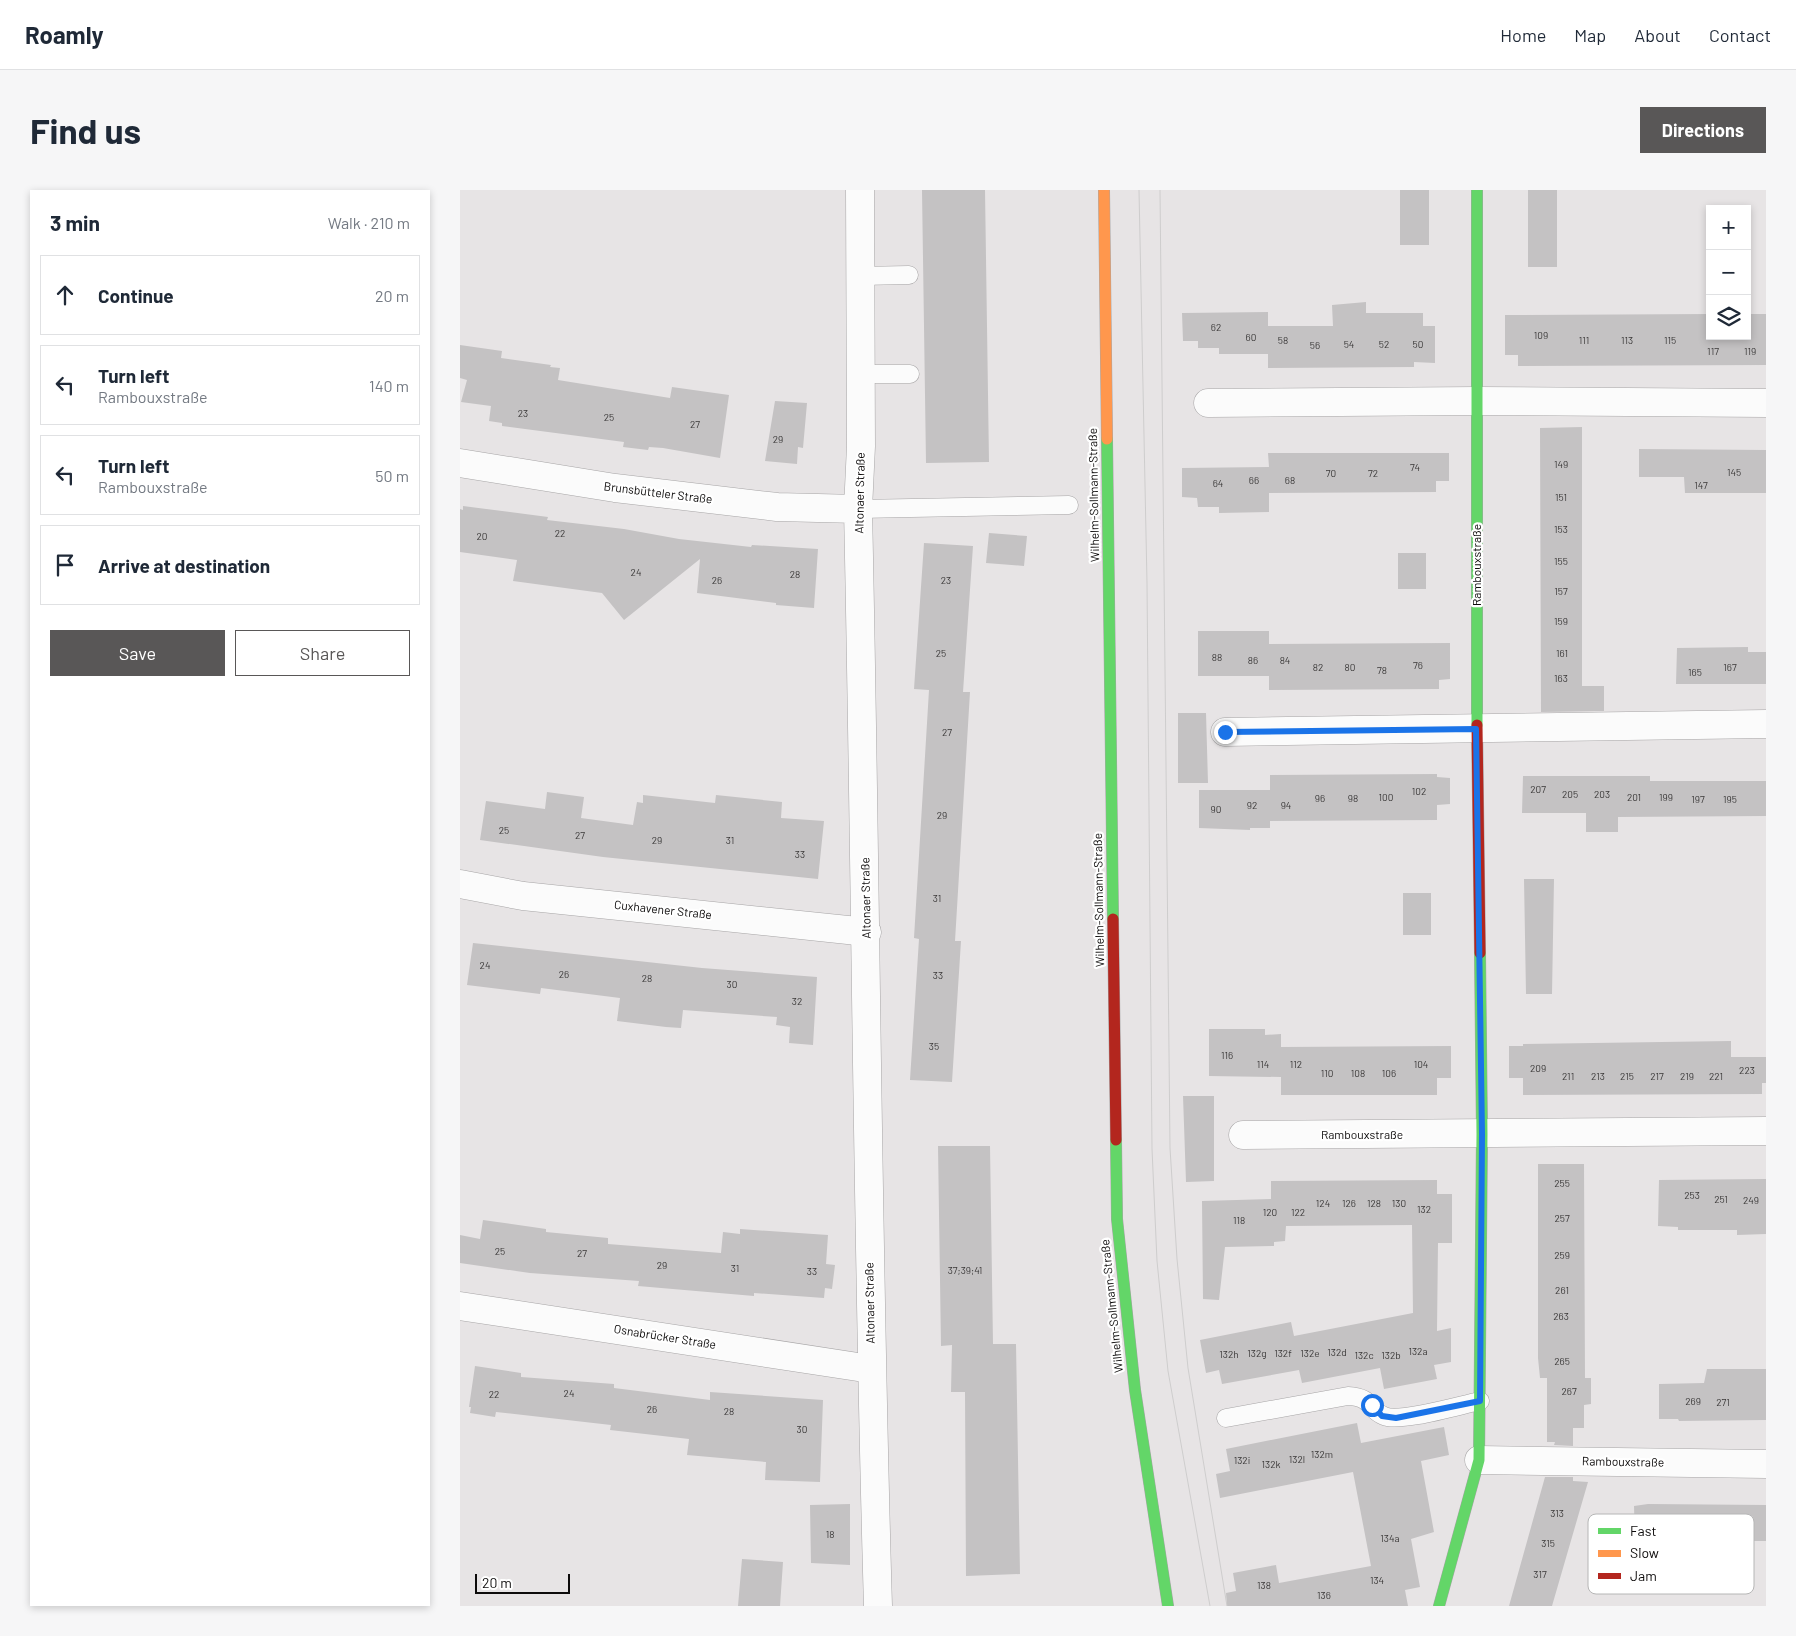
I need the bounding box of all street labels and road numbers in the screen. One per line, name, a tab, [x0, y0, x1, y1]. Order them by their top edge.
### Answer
street label: Wilhelm-Sollmann-Straße	[1085, 428, 1101, 562]
street label: Altonaer Straße	[851, 452, 867, 534]
street label: Brunsbütteler Straße	[603, 478, 713, 506]
street label: Rambouxstraße	[1469, 524, 1483, 606]
street label: Wilhelm-Sollmann-Straße	[1090, 833, 1106, 967]
street label: Altonaer Straße	[857, 857, 873, 939]
street label: Cuxhavener Straße	[613, 897, 713, 921]
street label: Rambouxstraße	[1321, 1127, 1403, 1141]
street label: Wilhelm-Sollmann-Straße	[1097, 1239, 1125, 1374]
street label: Altonaer Straße	[861, 1262, 877, 1344]
street label: Osnabrücker Straße	[613, 1321, 717, 1351]
street label: Rambouxstraße	[1582, 1453, 1664, 1469]

